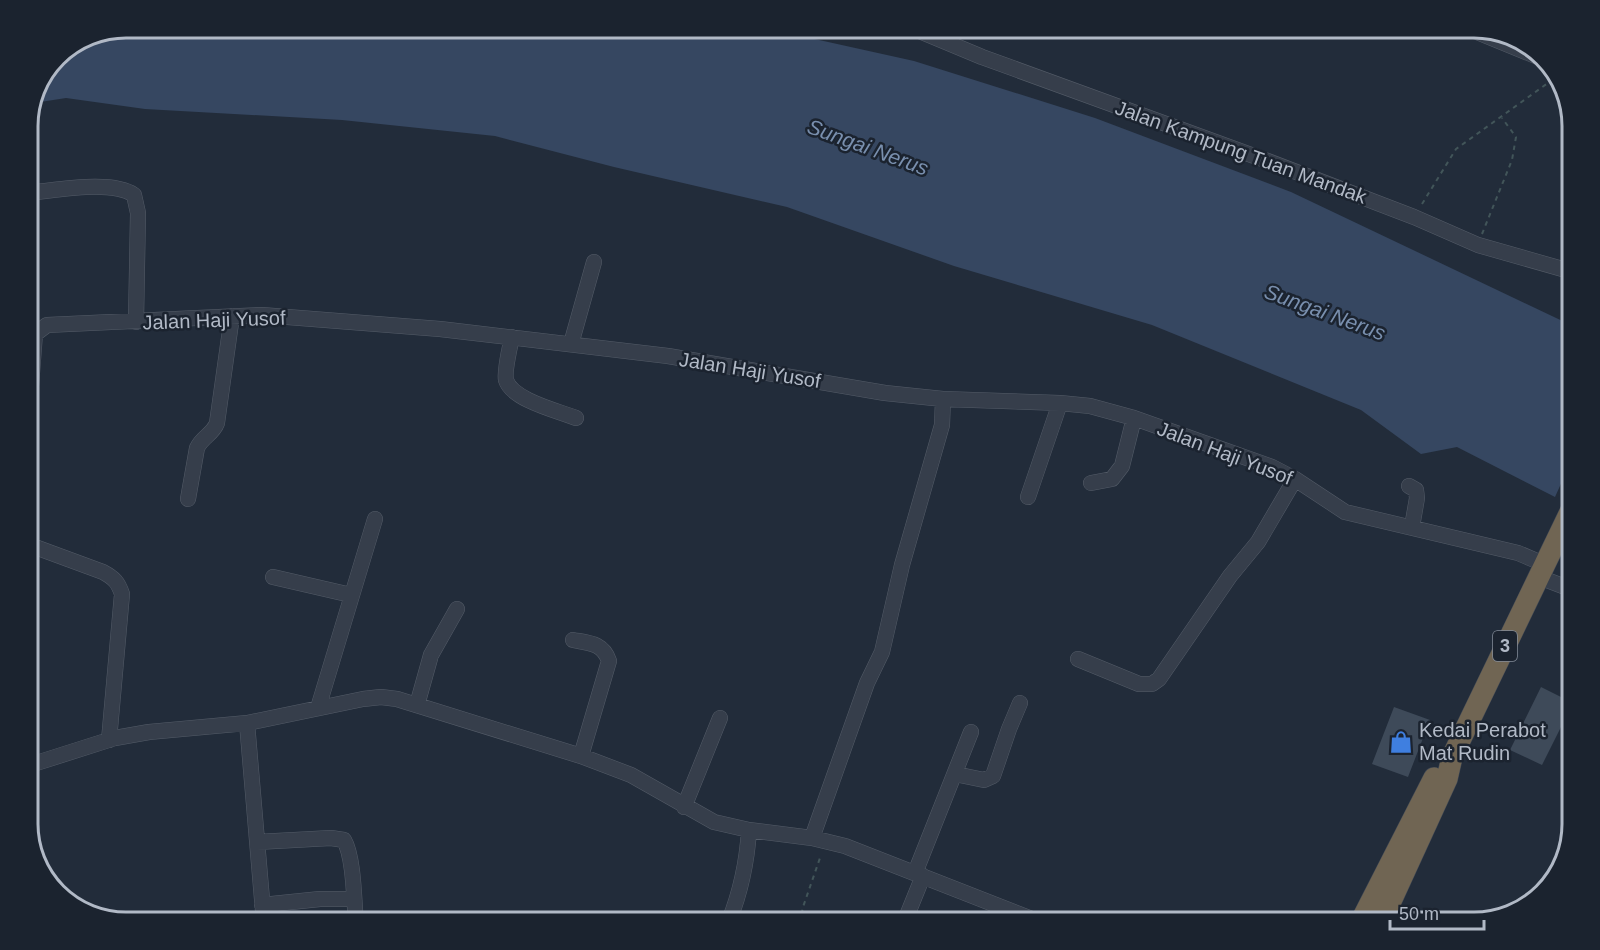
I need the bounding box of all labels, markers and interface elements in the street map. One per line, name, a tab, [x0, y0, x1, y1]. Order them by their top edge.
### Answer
street label: Jalan Kampung Tuan Mandak	[1112, 96, 1371, 208]
water label: Sungai Nerus	[804, 114, 932, 180]
water label: Sungai Nerus	[1261, 279, 1389, 345]
street label: Jalan Haji Yusof	[142, 306, 286, 333]
street label: Jalan Haji Yusof	[678, 348, 823, 392]
street label: Jalan Haji Yusof	[1154, 417, 1296, 489]
road number: 3	[1493, 631, 1517, 661]
place label: Kedai Perabot Mat Rudin	[1419, 719, 1546, 764]
shop icon: Kedai Perabot Mat Rudin	[1388, 729, 1414, 755]
scale bar	[1390, 893, 1484, 931]
text: 50 m	[1399, 904, 1439, 924]

